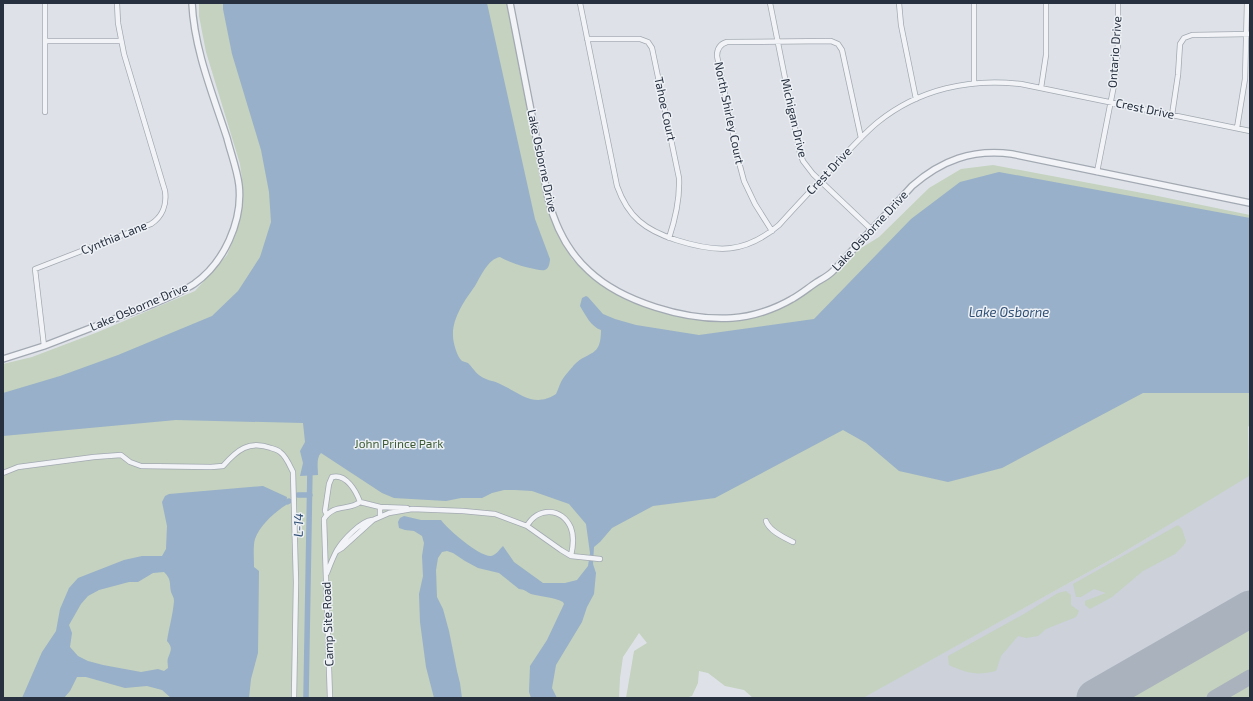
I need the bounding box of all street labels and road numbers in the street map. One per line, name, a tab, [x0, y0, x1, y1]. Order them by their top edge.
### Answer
street label: Ontario Drive	[1105, 16, 1123, 88]
street label: North Shirley Court	[712, 60, 748, 166]
street label: Tahoe Court	[652, 75, 680, 143]
street label: Michigan Drive	[779, 77, 811, 159]
street label: Crest Drive	[1115, 95, 1176, 121]
street label: Lake Osborne Drive	[525, 108, 561, 214]
street label: Crest Drive	[803, 144, 854, 197]
street label: Lake Osborne Drive	[828, 187, 910, 273]
street label: Cynthia Lane	[79, 217, 149, 257]
street label: Lake Osborne Drive	[88, 279, 190, 333]
street label: Camp Site Road	[319, 582, 335, 667]

